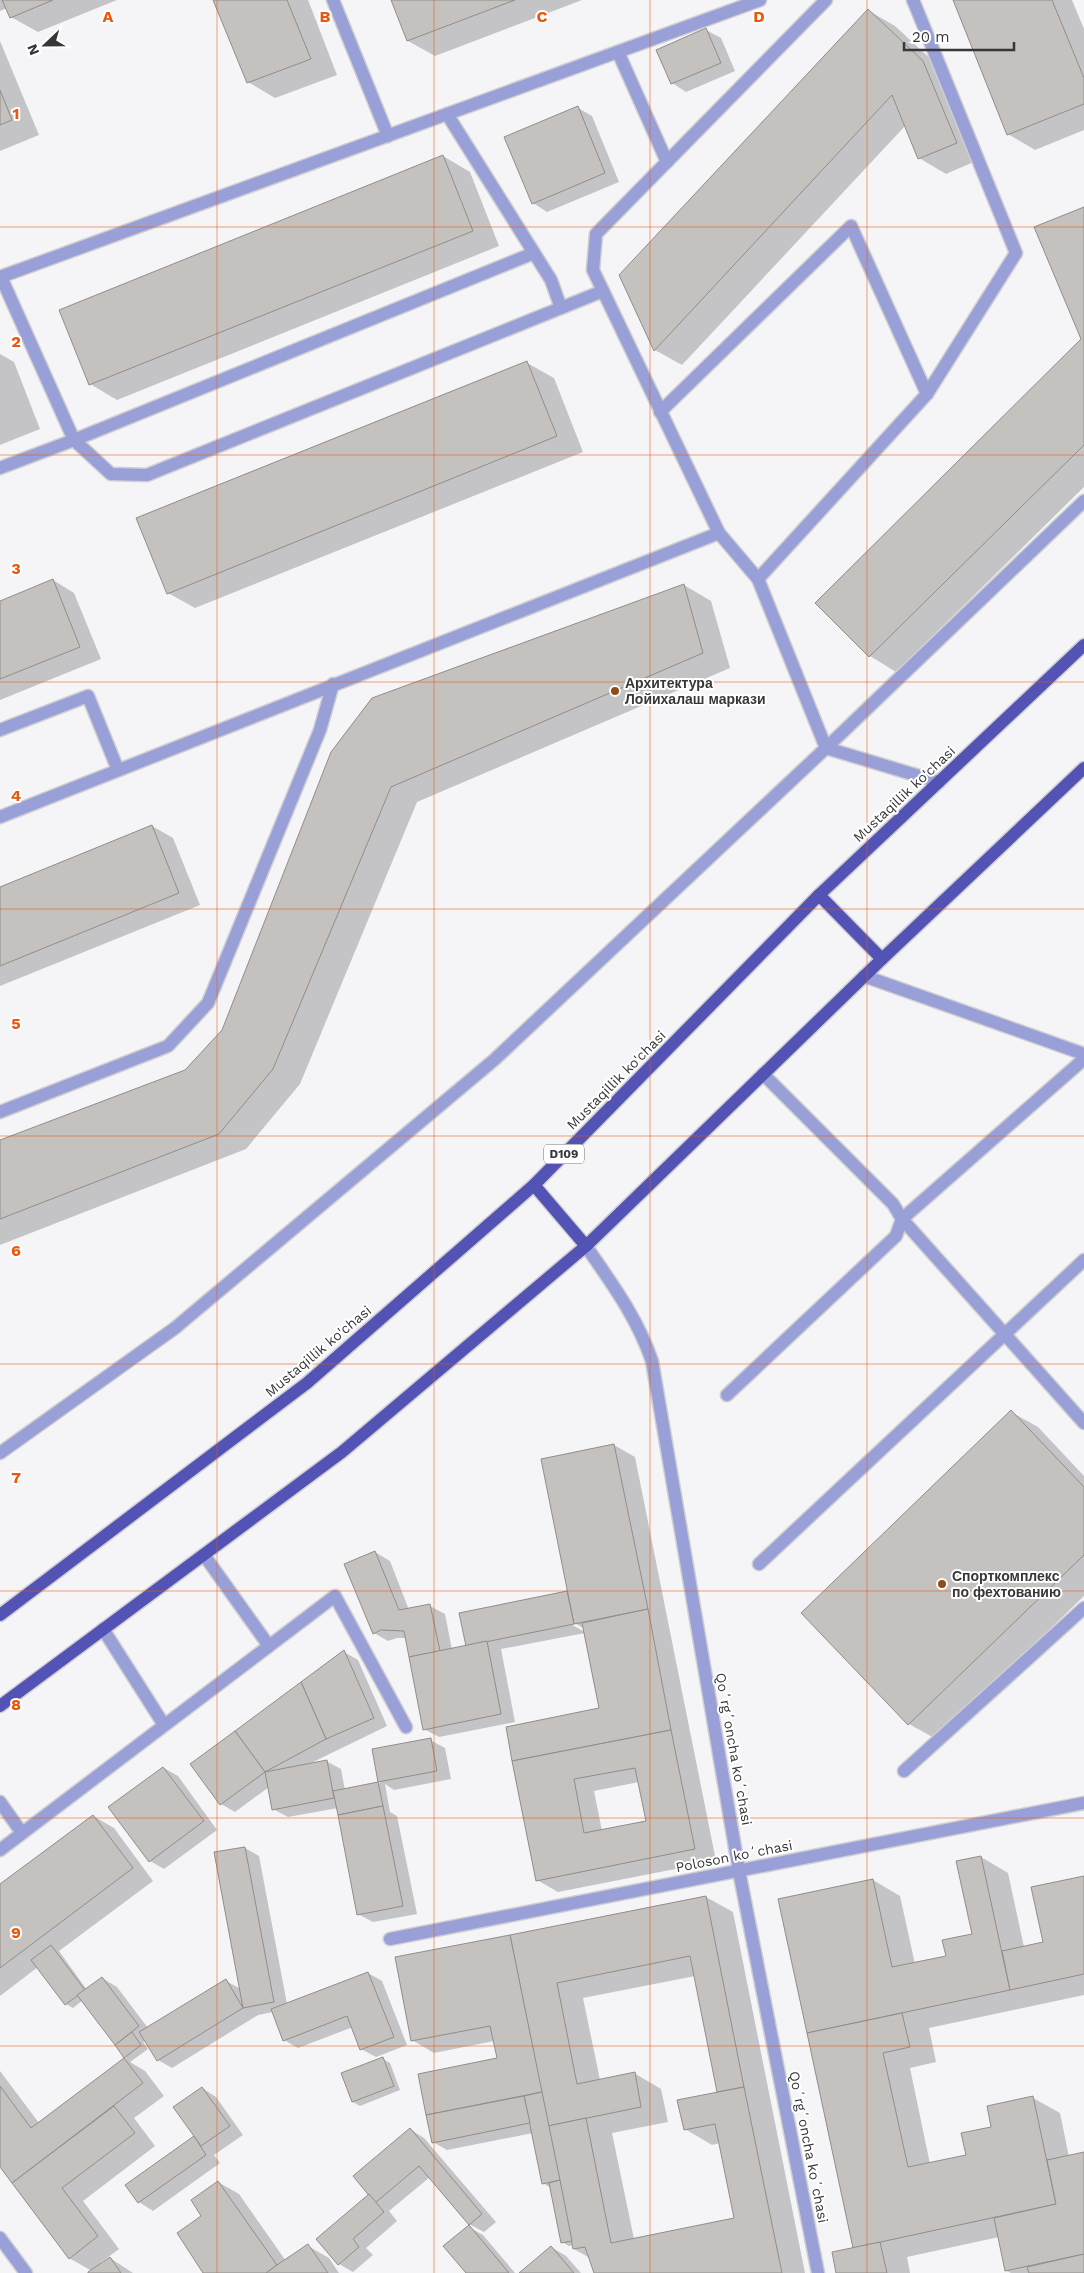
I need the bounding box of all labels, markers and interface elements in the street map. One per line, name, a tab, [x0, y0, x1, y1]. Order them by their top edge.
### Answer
text: A	[103, 7, 114, 26]
text: B	[320, 7, 331, 26]
text: C	[537, 7, 548, 26]
text: D	[753, 7, 765, 26]
north arrow	[20, 20, 70, 70]
scale bar	[904, 20, 1014, 52]
text: 20 m	[912, 28, 950, 46]
text: N	[24, 42, 42, 58]
text: 1	[13, 104, 19, 123]
text: 2	[11, 332, 21, 351]
text: 3	[11, 559, 21, 578]
place label: Архитектура Лойихалаш маркази	[625, 675, 766, 707]
marker: Архитектура Лойихалаш маркази	[609, 685, 621, 697]
street label: Mustaqillik ko'chasi	[850, 743, 958, 845]
text: 4	[11, 786, 21, 805]
text: 5	[11, 1014, 21, 1033]
street label: Mustaqillik ko'chasi	[563, 1027, 669, 1133]
road number: D109	[544, 1144, 584, 1164]
text: 6	[11, 1241, 21, 1260]
street label: Mustaqillik ko'chasi	[262, 1302, 374, 1400]
text: 7	[11, 1468, 21, 1487]
place label: Спорткомплекс по фехтованию	[952, 1568, 1061, 1600]
marker: Спорткомплекс по фехтованию	[936, 1578, 948, 1590]
street label: Qoʻrgʻoncha koʻchasi	[713, 1672, 755, 1826]
text: 8	[11, 1695, 21, 1714]
street label: Poloson koʻchasi	[674, 1837, 794, 1875]
text: 9	[11, 1923, 21, 1942]
street label: Qoʻrgʻoncha koʻchasi	[786, 2070, 832, 2224]

